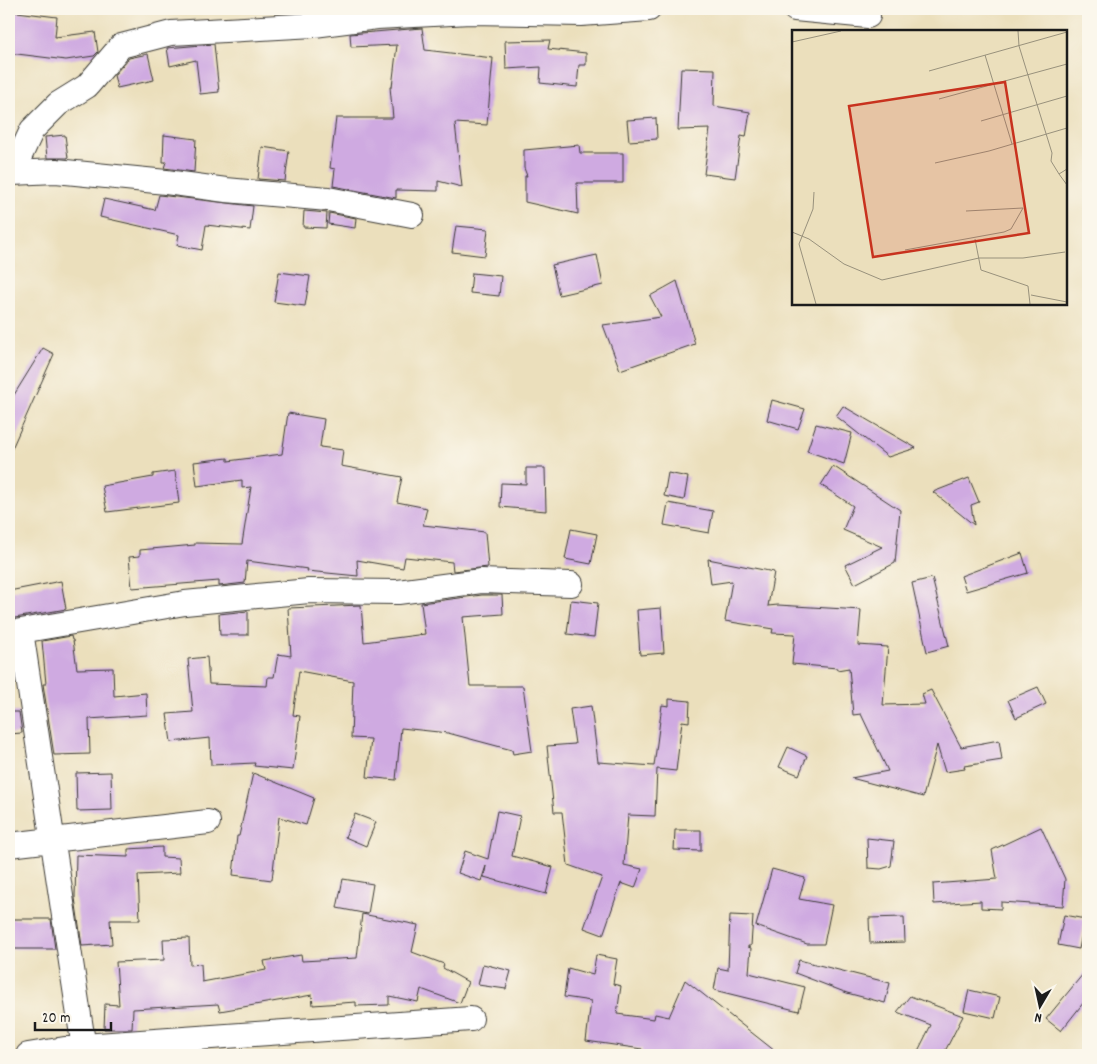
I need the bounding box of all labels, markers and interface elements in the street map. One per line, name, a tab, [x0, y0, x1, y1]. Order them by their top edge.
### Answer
inset map	[792, 30, 1067, 305]
north arrow	[1014, 982, 1064, 1032]
scale bar	[35, 999, 111, 1031]
text: N	[1033, 1006, 1043, 1027]
text: 20 m	[42, 1008, 70, 1030]

